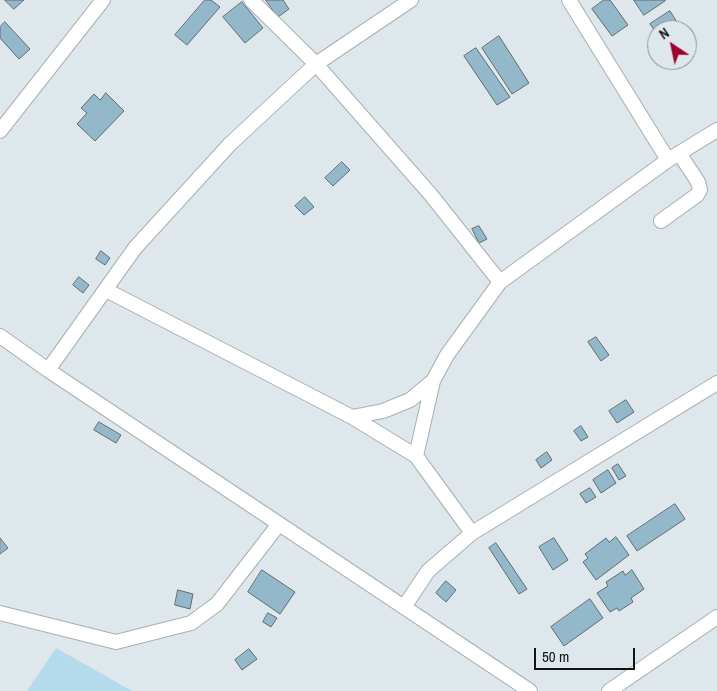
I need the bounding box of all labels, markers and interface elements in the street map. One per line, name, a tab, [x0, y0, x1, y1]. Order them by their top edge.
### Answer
north arrow	[647, 20, 697, 70]
text: N	[656, 24, 673, 43]
scale bar	[537, 638, 638, 670]
text: 50 m	[542, 646, 569, 667]

